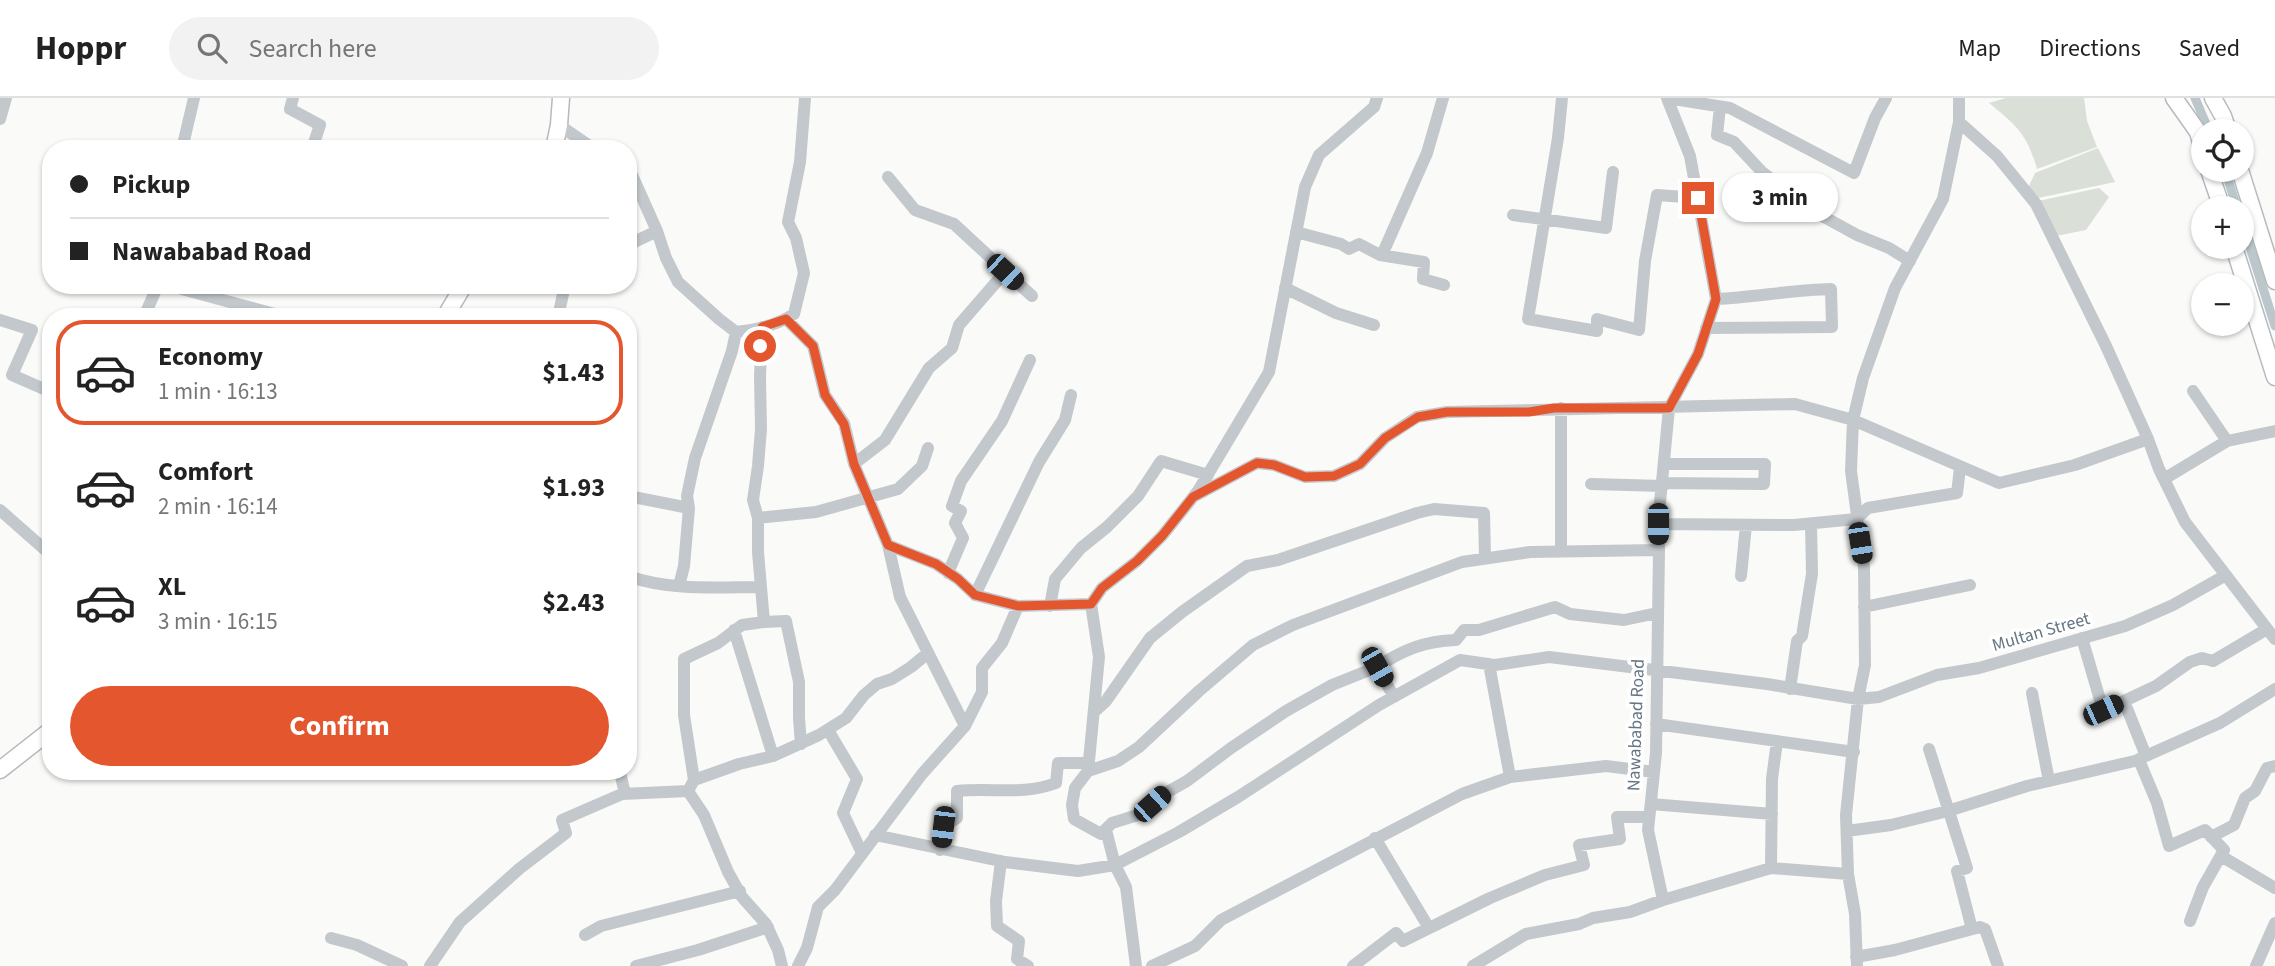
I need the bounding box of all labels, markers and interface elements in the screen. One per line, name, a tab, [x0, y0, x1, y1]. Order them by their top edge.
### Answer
search box	[169, 17, 659, 80]
text: Hoppr	[35, 25, 127, 72]
icon: search	[193, 29, 231, 67]
text: Search here	[249, 30, 377, 67]
text: Map	[1958, 31, 2001, 66]
text: Directions	[2039, 31, 2141, 66]
text: Saved	[2179, 31, 2240, 66]
map controls	[2191, 119, 2254, 336]
button: locate	[2191, 119, 2254, 182]
text: Pickup	[112, 166, 190, 203]
callout: 3 min	[1722, 174, 1838, 222]
text: 3 min	[1752, 181, 1808, 214]
route end	[1682, 182, 1714, 214]
button: +	[2191, 196, 2254, 259]
text: Nawababad Road	[112, 233, 312, 270]
car	[983, 250, 1028, 294]
button: −	[2191, 273, 2254, 336]
route start	[744, 330, 776, 362]
text: Economy	[158, 338, 263, 375]
icon: car	[74, 341, 137, 404]
text: $1.43	[542, 354, 605, 391]
text: 1 min · 16:13	[158, 375, 278, 408]
text: Comfort	[158, 453, 253, 490]
icon: car	[74, 456, 137, 519]
text: $1.93	[542, 469, 605, 506]
text: 2 min · 16:14	[158, 490, 278, 523]
car	[1648, 503, 1669, 545]
car	[1847, 521, 1874, 565]
text: XL	[158, 568, 186, 605]
icon: car	[74, 571, 137, 634]
text: $2.43	[542, 584, 605, 621]
text: 3 min · 16:15	[158, 605, 278, 638]
street label: Multan Street	[1989, 606, 2093, 658]
car	[1358, 644, 1397, 690]
street label: Nawababad Road	[1621, 658, 1651, 792]
button: Confirm	[70, 686, 609, 766]
car	[2080, 692, 2127, 728]
car	[1130, 782, 1175, 826]
car	[931, 805, 956, 849]

